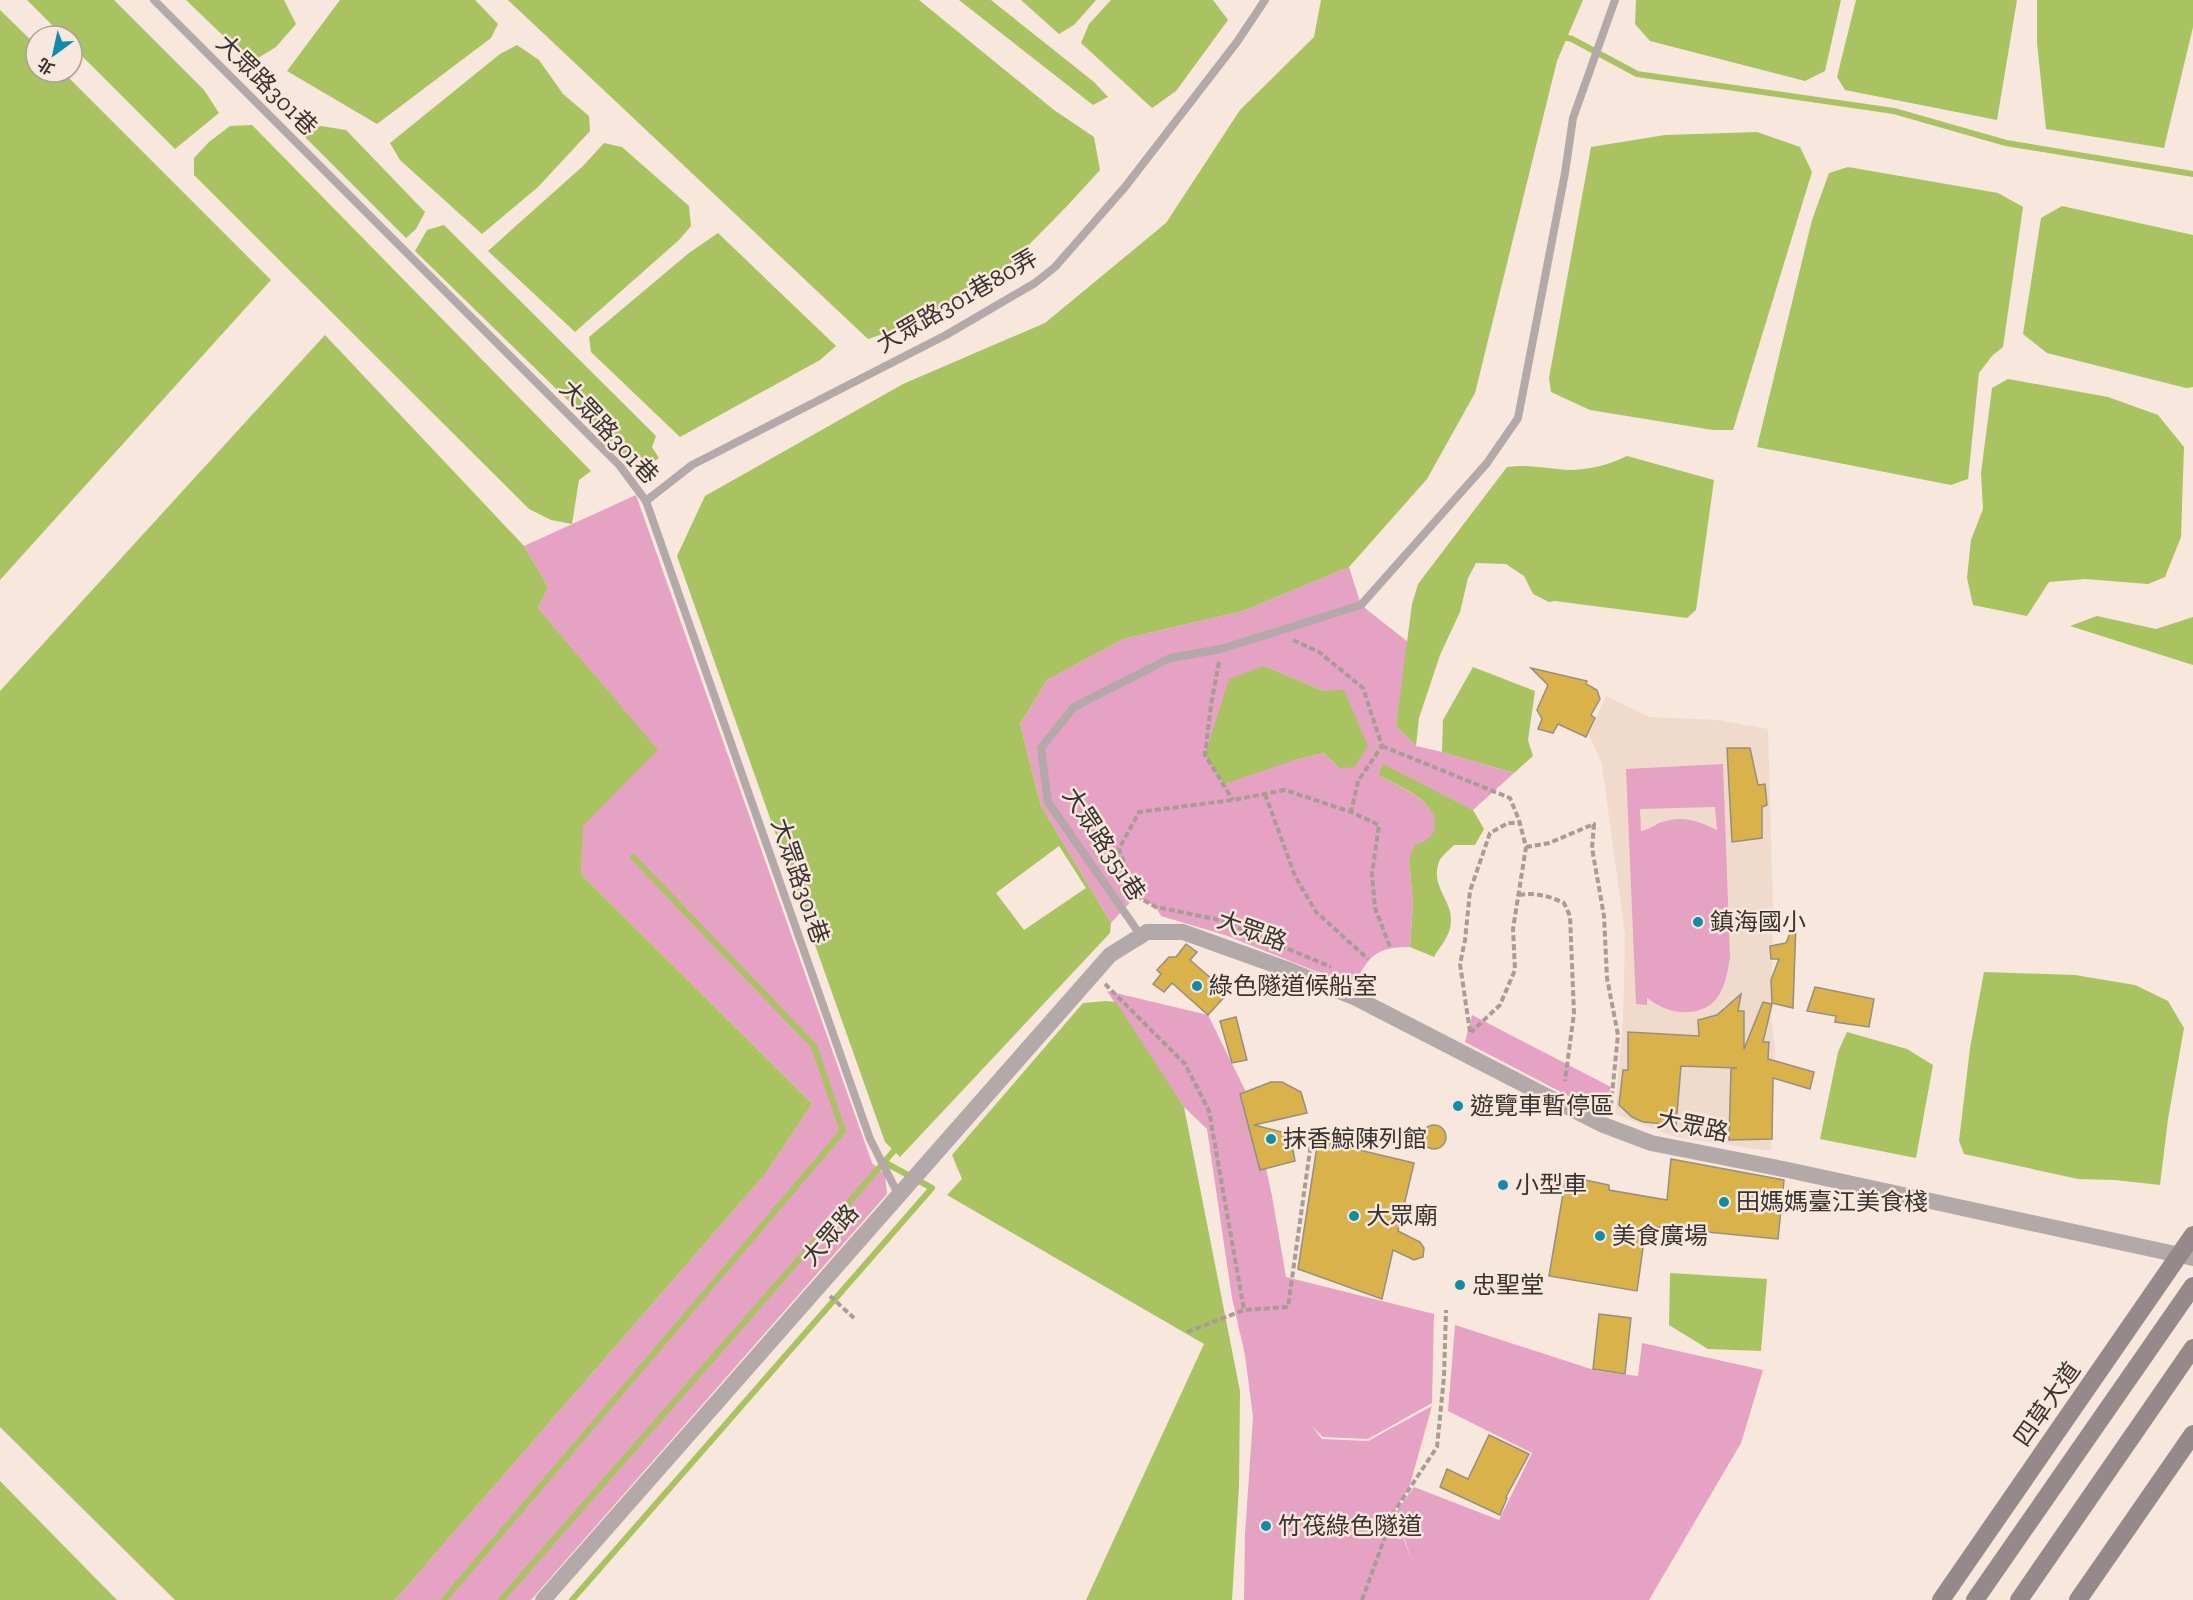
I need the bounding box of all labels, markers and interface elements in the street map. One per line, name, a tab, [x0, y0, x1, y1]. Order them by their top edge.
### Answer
north arrow	[24, 24, 84, 84]
street label: 大眾路301巷	[211, 28, 324, 141]
text: 北	[34, 54, 58, 78]
street label: 大眾路301巷80弄	[871, 243, 1043, 359]
street label: 大眾路301巷	[554, 374, 665, 489]
street label: 大眾路351巷	[1057, 782, 1152, 906]
street label: 大眾路301巷	[765, 814, 835, 947]
street label: 大眾路	[1213, 905, 1291, 956]
place label: 鎮海國小	[1710, 907, 1806, 936]
marker: 鎮海國小	[1691, 915, 1705, 929]
place label: 綠色隧道候船室	[1209, 971, 1377, 1000]
marker: 綠色隧道候船室	[1190, 979, 1204, 993]
place label: 遊覽車暫停區	[1470, 1091, 1614, 1120]
marker: 遊覽車暫停區	[1451, 1099, 1465, 1113]
street label: 大眾路	[1655, 1104, 1731, 1147]
place label: 抹香鯨陳列館	[1283, 1124, 1427, 1153]
marker: 抹香鯨陳列館	[1264, 1132, 1278, 1146]
place label: 小型車	[1515, 1170, 1587, 1199]
marker: 小型車	[1496, 1178, 1510, 1192]
place label: 田媽媽臺江美食棧	[1736, 1187, 1928, 1216]
marker: 田媽媽臺江美食棧	[1717, 1195, 1731, 1209]
street label: 大眾路	[795, 1198, 864, 1271]
place label: 大眾廟	[1366, 1201, 1438, 1230]
marker: 大眾廟	[1347, 1209, 1361, 1223]
place label: 美食廣場	[1612, 1221, 1708, 1250]
marker: 美食廣場	[1593, 1229, 1607, 1243]
place label: 忠聖堂	[1472, 1270, 1544, 1299]
marker: 忠聖堂	[1453, 1278, 1467, 1292]
street label: 四草大道	[2007, 1356, 2086, 1451]
place label: 竹筏綠色隧道	[1278, 1511, 1422, 1540]
marker: 竹筏綠色隧道	[1259, 1519, 1273, 1533]

